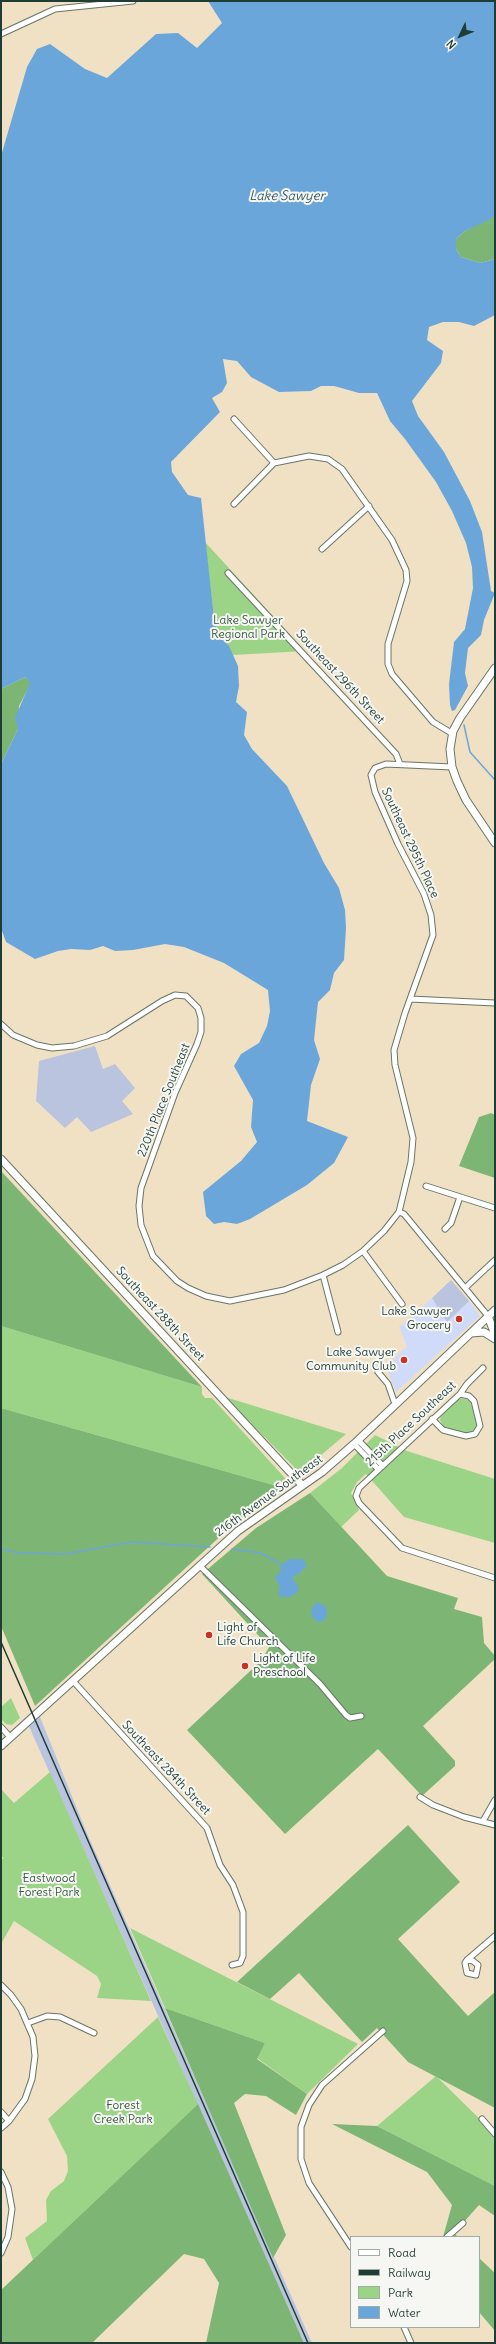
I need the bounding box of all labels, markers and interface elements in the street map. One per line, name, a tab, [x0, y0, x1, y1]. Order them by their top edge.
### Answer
north arrow	[440, 16, 480, 56]
text: N	[444, 37, 459, 52]
water label: Lake Sawyer	[249, 188, 325, 204]
park label: Lake Sawyer Regional Park	[211, 614, 285, 642]
street label: Southeast 296th Street	[293, 627, 387, 727]
street label: Southeast 295th Place	[378, 785, 442, 901]
street label: 220th Place Southeast	[135, 1041, 193, 1159]
street label: Southeast 288th Street	[113, 1264, 207, 1364]
place label: Lake Sawyer Grocery	[381, 1305, 451, 1333]
marker: Lake Sawyer Grocery	[454, 1314, 464, 1324]
place label: Lake Sawyer Community Club	[306, 1346, 396, 1374]
marker: Lake Sawyer Community Club	[399, 1355, 409, 1365]
street label: 215th Place Southeast	[363, 1378, 459, 1470]
street label: 216th Avenue Southeast	[212, 1452, 326, 1540]
place label: Light of Life Church	[217, 1621, 279, 1649]
marker: Light of Life Church	[204, 1630, 214, 1640]
place label: Light of Life Preschool	[253, 1652, 315, 1680]
marker: Light of Life Preschool	[240, 1661, 250, 1671]
street label: Southeast 284th Street	[119, 1718, 213, 1818]
park label: Eastwood Forest Park	[18, 1872, 80, 1900]
park label: Forest Creek Park	[93, 2099, 153, 2127]
legend	[350, 2236, 480, 2328]
text: Road	[388, 2245, 416, 2260]
text: Railway	[388, 2265, 431, 2280]
text: Park	[388, 2285, 413, 2300]
text: Water	[388, 2305, 421, 2320]

